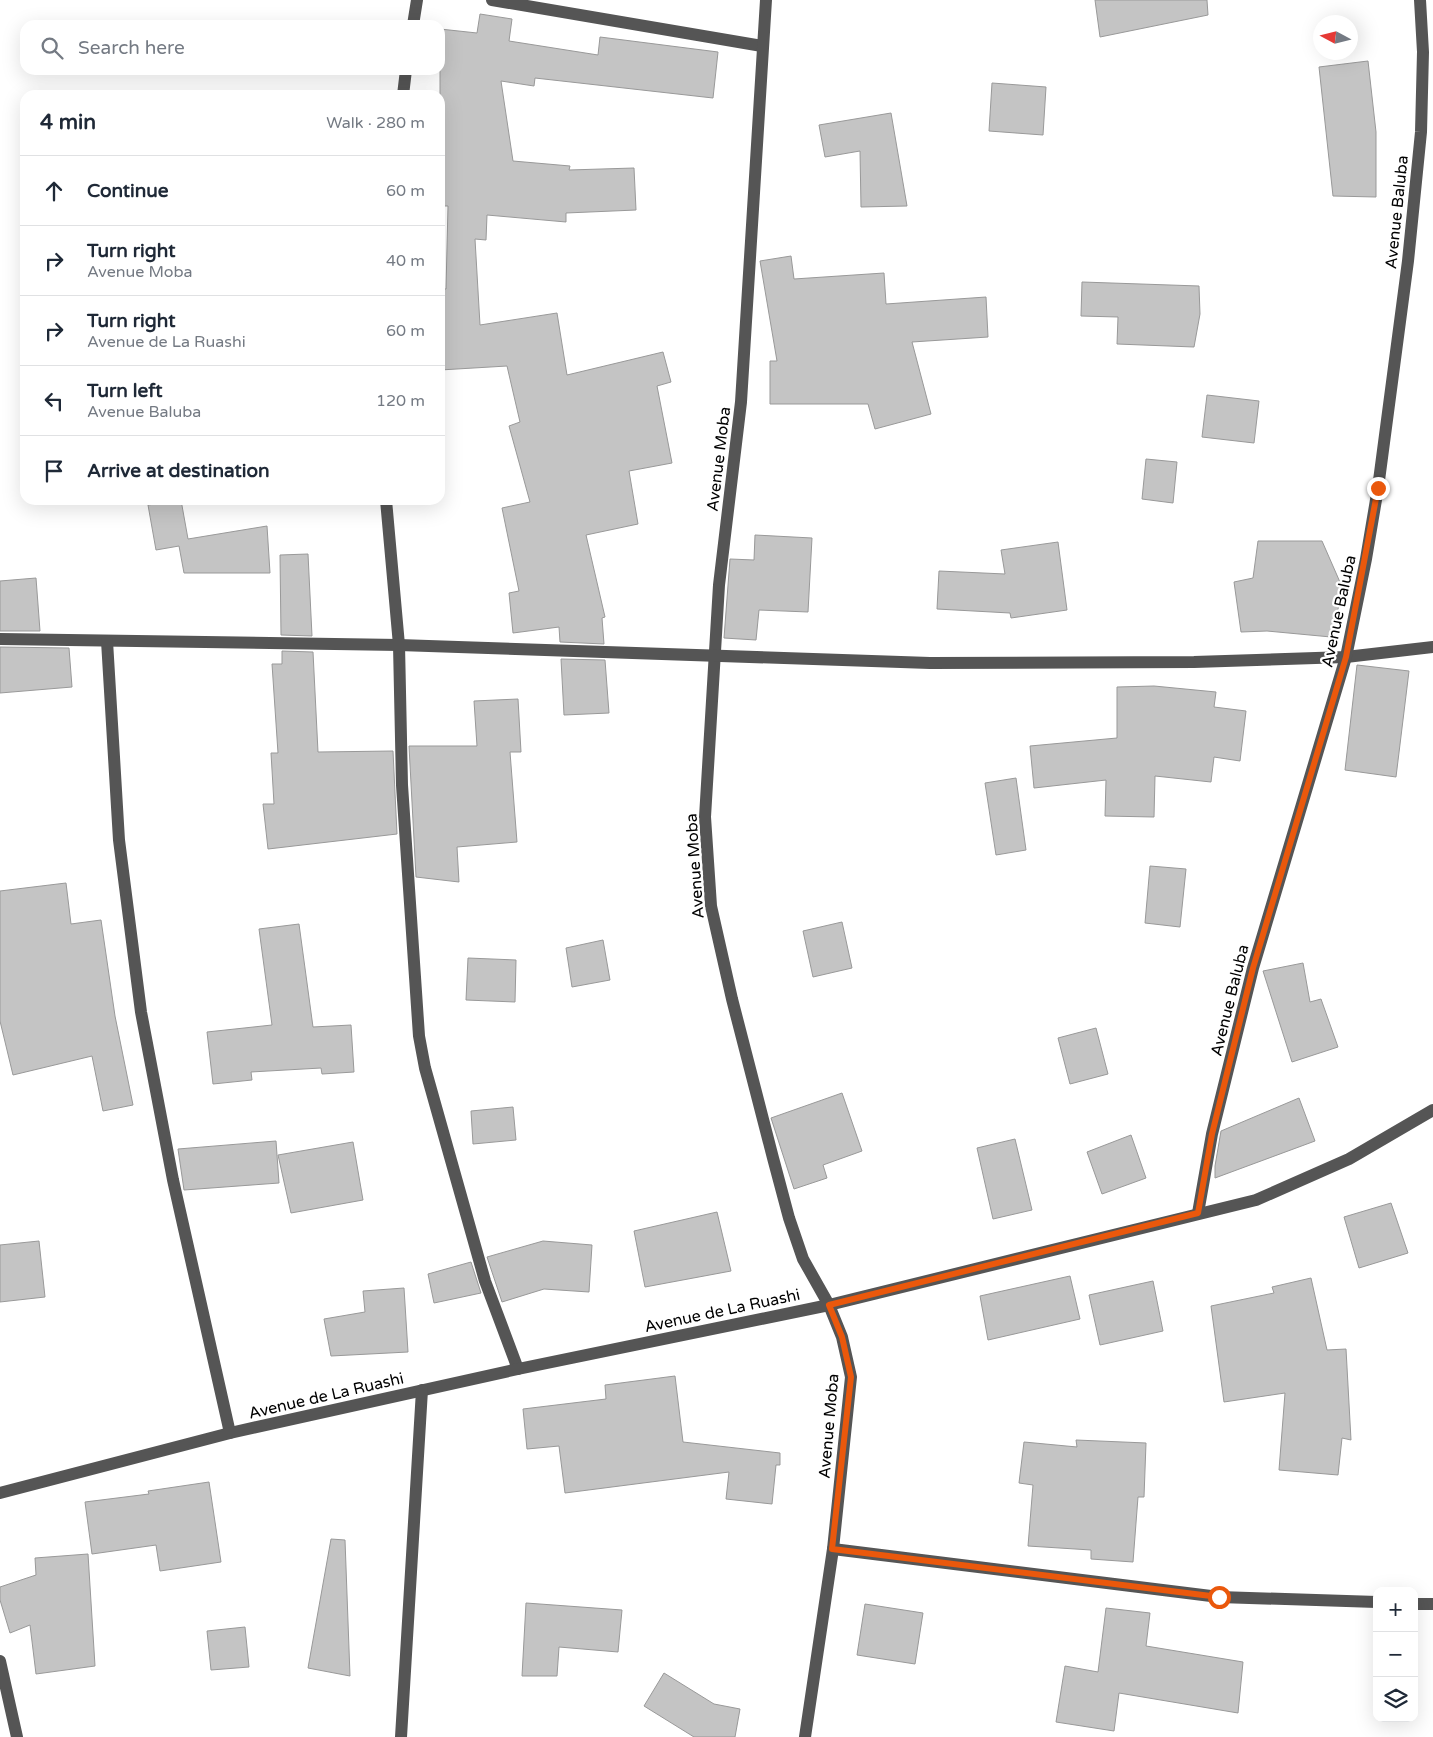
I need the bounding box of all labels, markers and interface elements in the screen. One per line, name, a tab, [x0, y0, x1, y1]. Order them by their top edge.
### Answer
north arrow	[1313, 15, 1358, 60]
search box	[20, 20, 445, 75]
icon: search	[38, 34, 66, 62]
text: Search here	[78, 37, 185, 59]
text: 4 min	[40, 110, 96, 135]
text: Walk · 280 m	[326, 113, 425, 133]
street label: Avenue Baluba	[1381, 154, 1413, 270]
icon: ahead	[40, 177, 68, 205]
text: Continue	[87, 180, 169, 202]
text: 60 m	[386, 181, 425, 201]
text: Turn right	[87, 240, 175, 262]
icon: right	[40, 247, 68, 275]
text: 40 m	[386, 251, 425, 271]
text: Avenue Moba	[87, 262, 192, 282]
text: Turn right	[87, 310, 175, 332]
icon: right	[40, 317, 68, 345]
text: 60 m	[386, 321, 425, 341]
text: Avenue de La Ruashi	[87, 332, 246, 352]
text: Turn left	[87, 380, 163, 402]
icon: left	[40, 387, 68, 415]
text: 120 m	[376, 391, 425, 411]
text: Avenue Baluba	[87, 402, 201, 422]
street label: Avenue Moba	[703, 406, 735, 513]
icon: arrive	[40, 457, 68, 485]
text: Arrive at destination	[87, 460, 270, 482]
route end	[1367, 477, 1390, 500]
street label: Avenue Baluba	[1317, 553, 1361, 669]
street label: Avenue Moba	[681, 813, 709, 919]
street label: Avenue Baluba	[1206, 942, 1254, 1058]
street label: Avenue de La Ruashi	[643, 1285, 802, 1337]
street label: Avenue de La Ruashi	[247, 1368, 406, 1424]
street label: Avenue Moba	[814, 1373, 844, 1480]
route start	[1208, 1586, 1231, 1609]
map controls	[1373, 1587, 1418, 1722]
button: +	[1373, 1587, 1418, 1632]
button: −	[1373, 1632, 1418, 1677]
button: layers	[1373, 1677, 1418, 1722]

